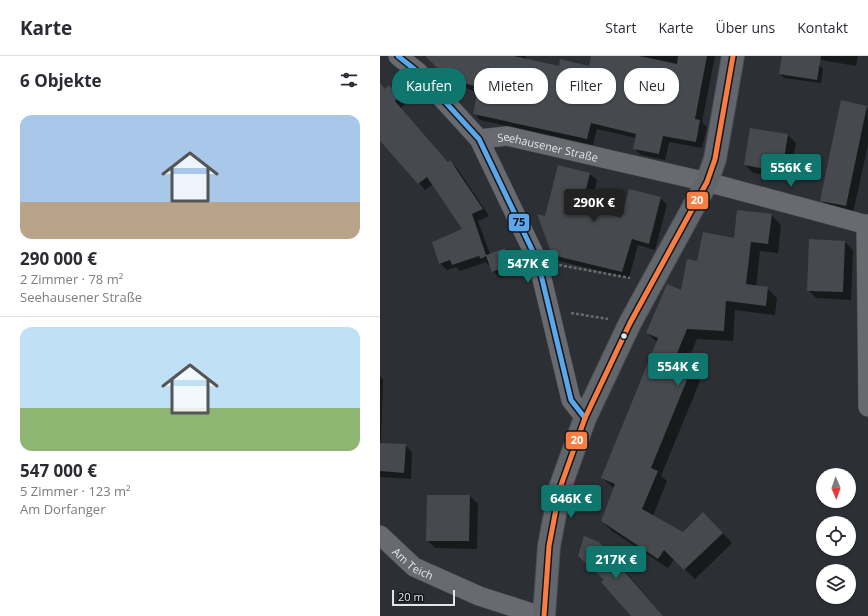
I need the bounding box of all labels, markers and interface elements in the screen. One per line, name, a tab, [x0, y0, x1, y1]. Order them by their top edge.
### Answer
text: Karte	[20, 15, 72, 41]
text: Start	[605, 18, 637, 37]
text: Karte	[659, 18, 693, 37]
text: Über uns	[715, 18, 775, 37]
text: Kontakt	[797, 18, 848, 37]
chip: Kaufen	[392, 68, 466, 104]
chip: Mieten	[474, 68, 548, 104]
chip: Filter	[556, 68, 616, 104]
chip: Neu	[624, 68, 679, 104]
text: 6 Objekte	[20, 69, 102, 92]
icon: filters	[338, 69, 360, 91]
street label: Seehausener Straße	[496, 128, 600, 164]
icon: home	[154, 141, 226, 213]
pin: 556K €	[758, 154, 824, 188]
text: 556K €	[770, 158, 812, 176]
pin: 290K €	[561, 189, 627, 223]
line badge: 20	[686, 191, 709, 210]
text: 20	[691, 192, 703, 207]
text: 290K €	[573, 193, 615, 211]
line badge: 75	[508, 213, 530, 232]
text: 75	[513, 214, 525, 229]
text: 290 000 €	[20, 247, 97, 270]
pin: 547K €	[495, 250, 561, 284]
text: 547K €	[507, 254, 549, 272]
text: 2 Zimmer · 78 m²	[20, 270, 123, 288]
text: Seehausener Straße	[20, 288, 142, 306]
unlabelled marker	[619, 331, 629, 341]
icon: home	[154, 353, 226, 425]
pin: 554K €	[645, 353, 711, 387]
text: 554K €	[657, 357, 699, 375]
line badge: 20	[565, 431, 588, 450]
text: 20	[571, 432, 583, 447]
text: 547 000 €	[20, 459, 97, 482]
north arrow	[816, 468, 856, 508]
map controls	[816, 468, 856, 604]
text: 5 Zimmer · 123 m²	[20, 482, 131, 500]
pin: 646K €	[538, 485, 604, 519]
text: 646K €	[550, 489, 592, 507]
text: Am Dorfanger	[20, 500, 105, 518]
button: locate	[816, 516, 856, 556]
street label: Am Teich	[390, 544, 436, 582]
pin: 217K €	[583, 546, 649, 580]
text: 217K €	[595, 550, 637, 568]
button: layers	[816, 564, 856, 604]
scale bar	[392, 588, 455, 607]
text: 20 m	[398, 589, 424, 604]

